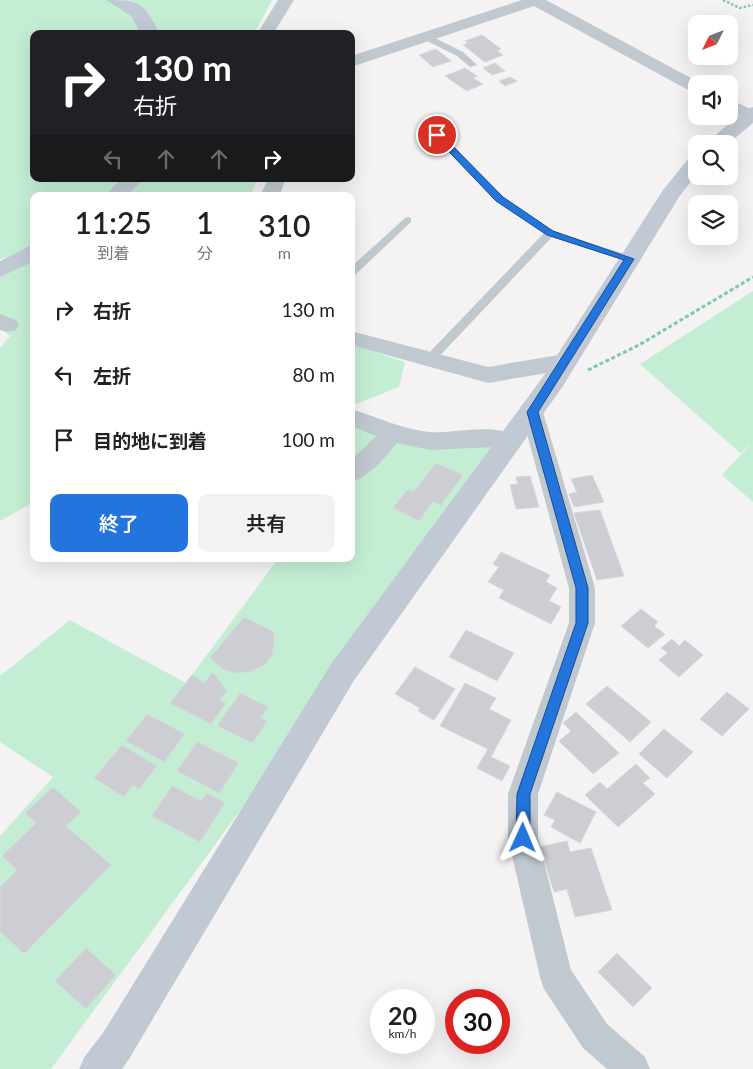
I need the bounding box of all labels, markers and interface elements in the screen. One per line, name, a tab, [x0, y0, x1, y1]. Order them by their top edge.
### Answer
north arrow	[688, 15, 738, 65]
map controls	[688, 15, 738, 245]
text: 130 m	[133, 46, 232, 88]
icon: right	[50, 50, 115, 115]
button: sound	[688, 75, 738, 125]
text: 右折	[133, 92, 177, 119]
pin	[416, 114, 458, 156]
icon: arrive	[423, 121, 451, 149]
button: search	[688, 135, 738, 185]
icon: left	[99, 145, 127, 173]
icon: ahead	[152, 145, 180, 173]
icon: ahead	[205, 145, 233, 173]
icon: right	[258, 145, 286, 173]
button: layers	[688, 195, 738, 245]
text: 11:25	[75, 204, 152, 240]
text: 1	[196, 204, 214, 240]
text: 310	[258, 207, 310, 243]
text: 到着	[97, 243, 129, 262]
text: 分	[197, 243, 213, 262]
text: m	[278, 243, 291, 262]
icon: right	[50, 296, 78, 324]
text: 130 m	[281, 298, 335, 321]
text: 右折	[93, 299, 131, 322]
icon: left	[50, 361, 78, 389]
text: 80 m	[292, 363, 335, 386]
text: 左折	[93, 364, 131, 387]
icon: arrive	[50, 426, 78, 454]
text: 100 m	[281, 428, 335, 451]
text: 目的地に到着	[93, 429, 207, 452]
button: 終了	[50, 494, 188, 552]
button: 共有	[198, 494, 335, 552]
position arrow	[496, 811, 548, 863]
speed limit sign: 30	[445, 989, 510, 1054]
text: 20	[388, 1000, 417, 1030]
text: km/h	[388, 1026, 417, 1041]

